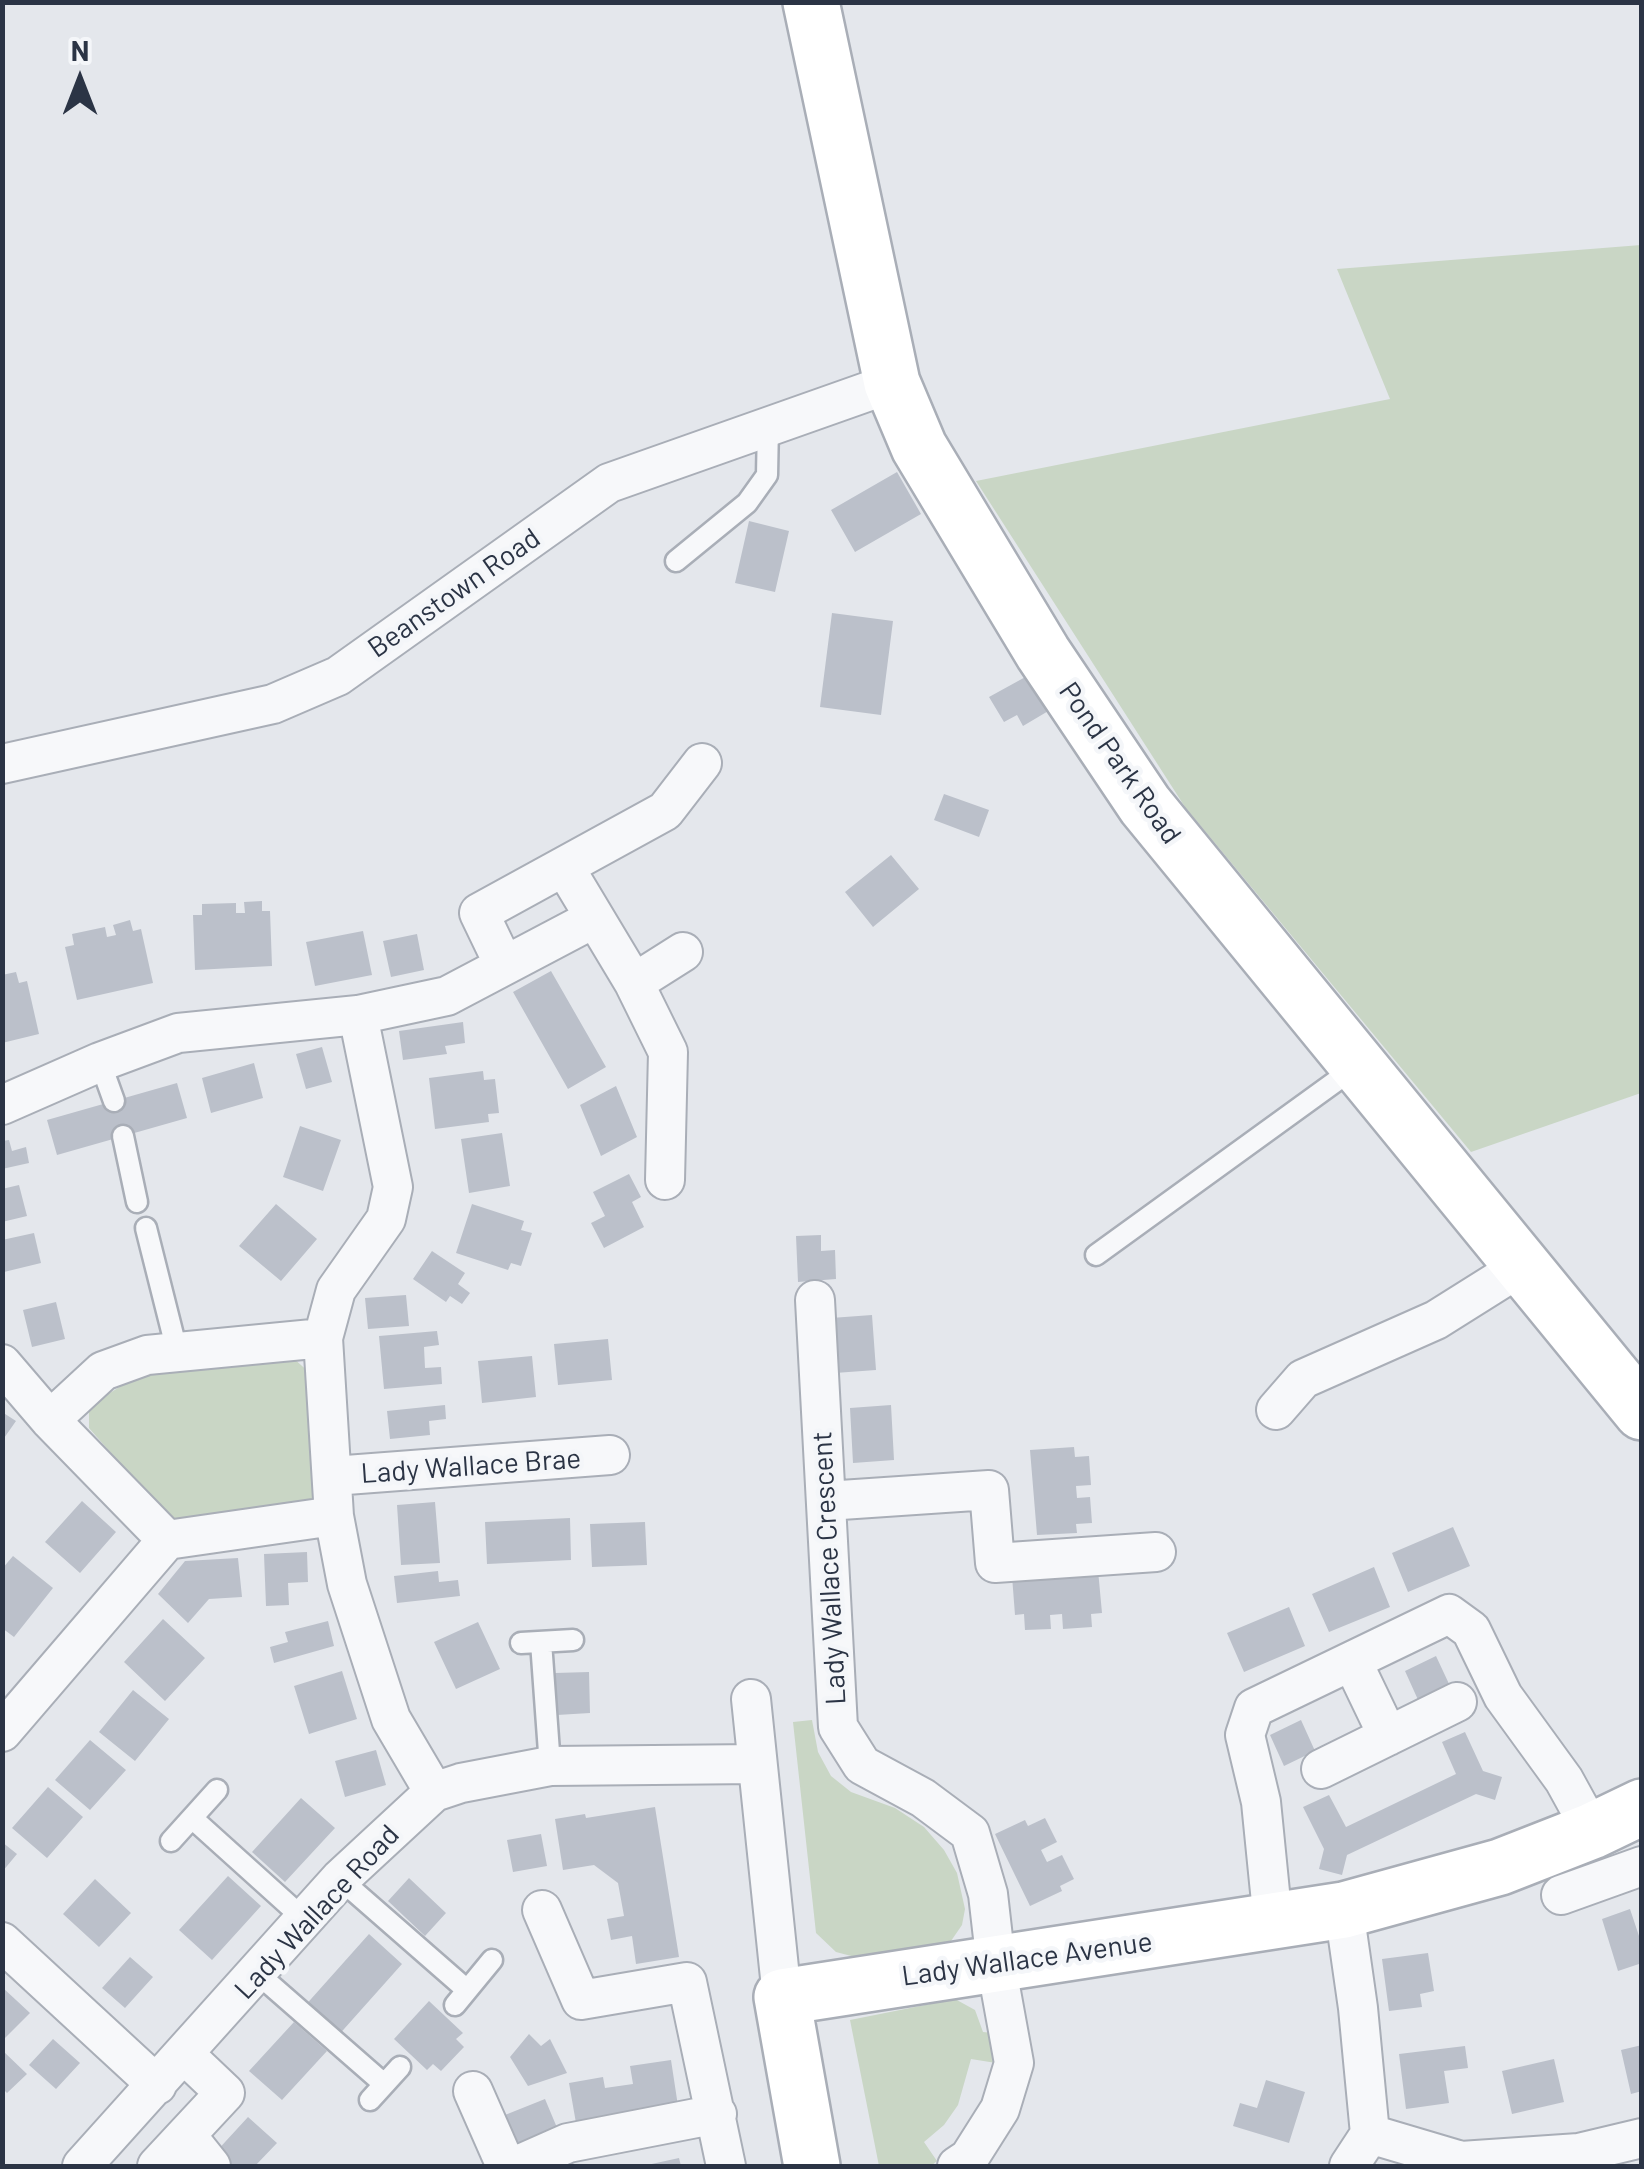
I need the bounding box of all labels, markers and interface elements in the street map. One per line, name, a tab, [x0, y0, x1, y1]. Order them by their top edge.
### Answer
north arrow	[30, 30, 130, 130]
text: N	[71, 33, 89, 67]
street label: Beanstown Road	[361, 521, 547, 665]
street label: Pond Park Road	[1052, 676, 1188, 850]
street label: Lady Wallace Crescent	[805, 1431, 853, 1705]
street label: Lady Wallace Brae	[360, 1442, 582, 1490]
street label: Lady Wallace Road	[228, 1818, 406, 2006]
street label: Lady Wallace Avenue	[900, 1925, 1154, 1993]

